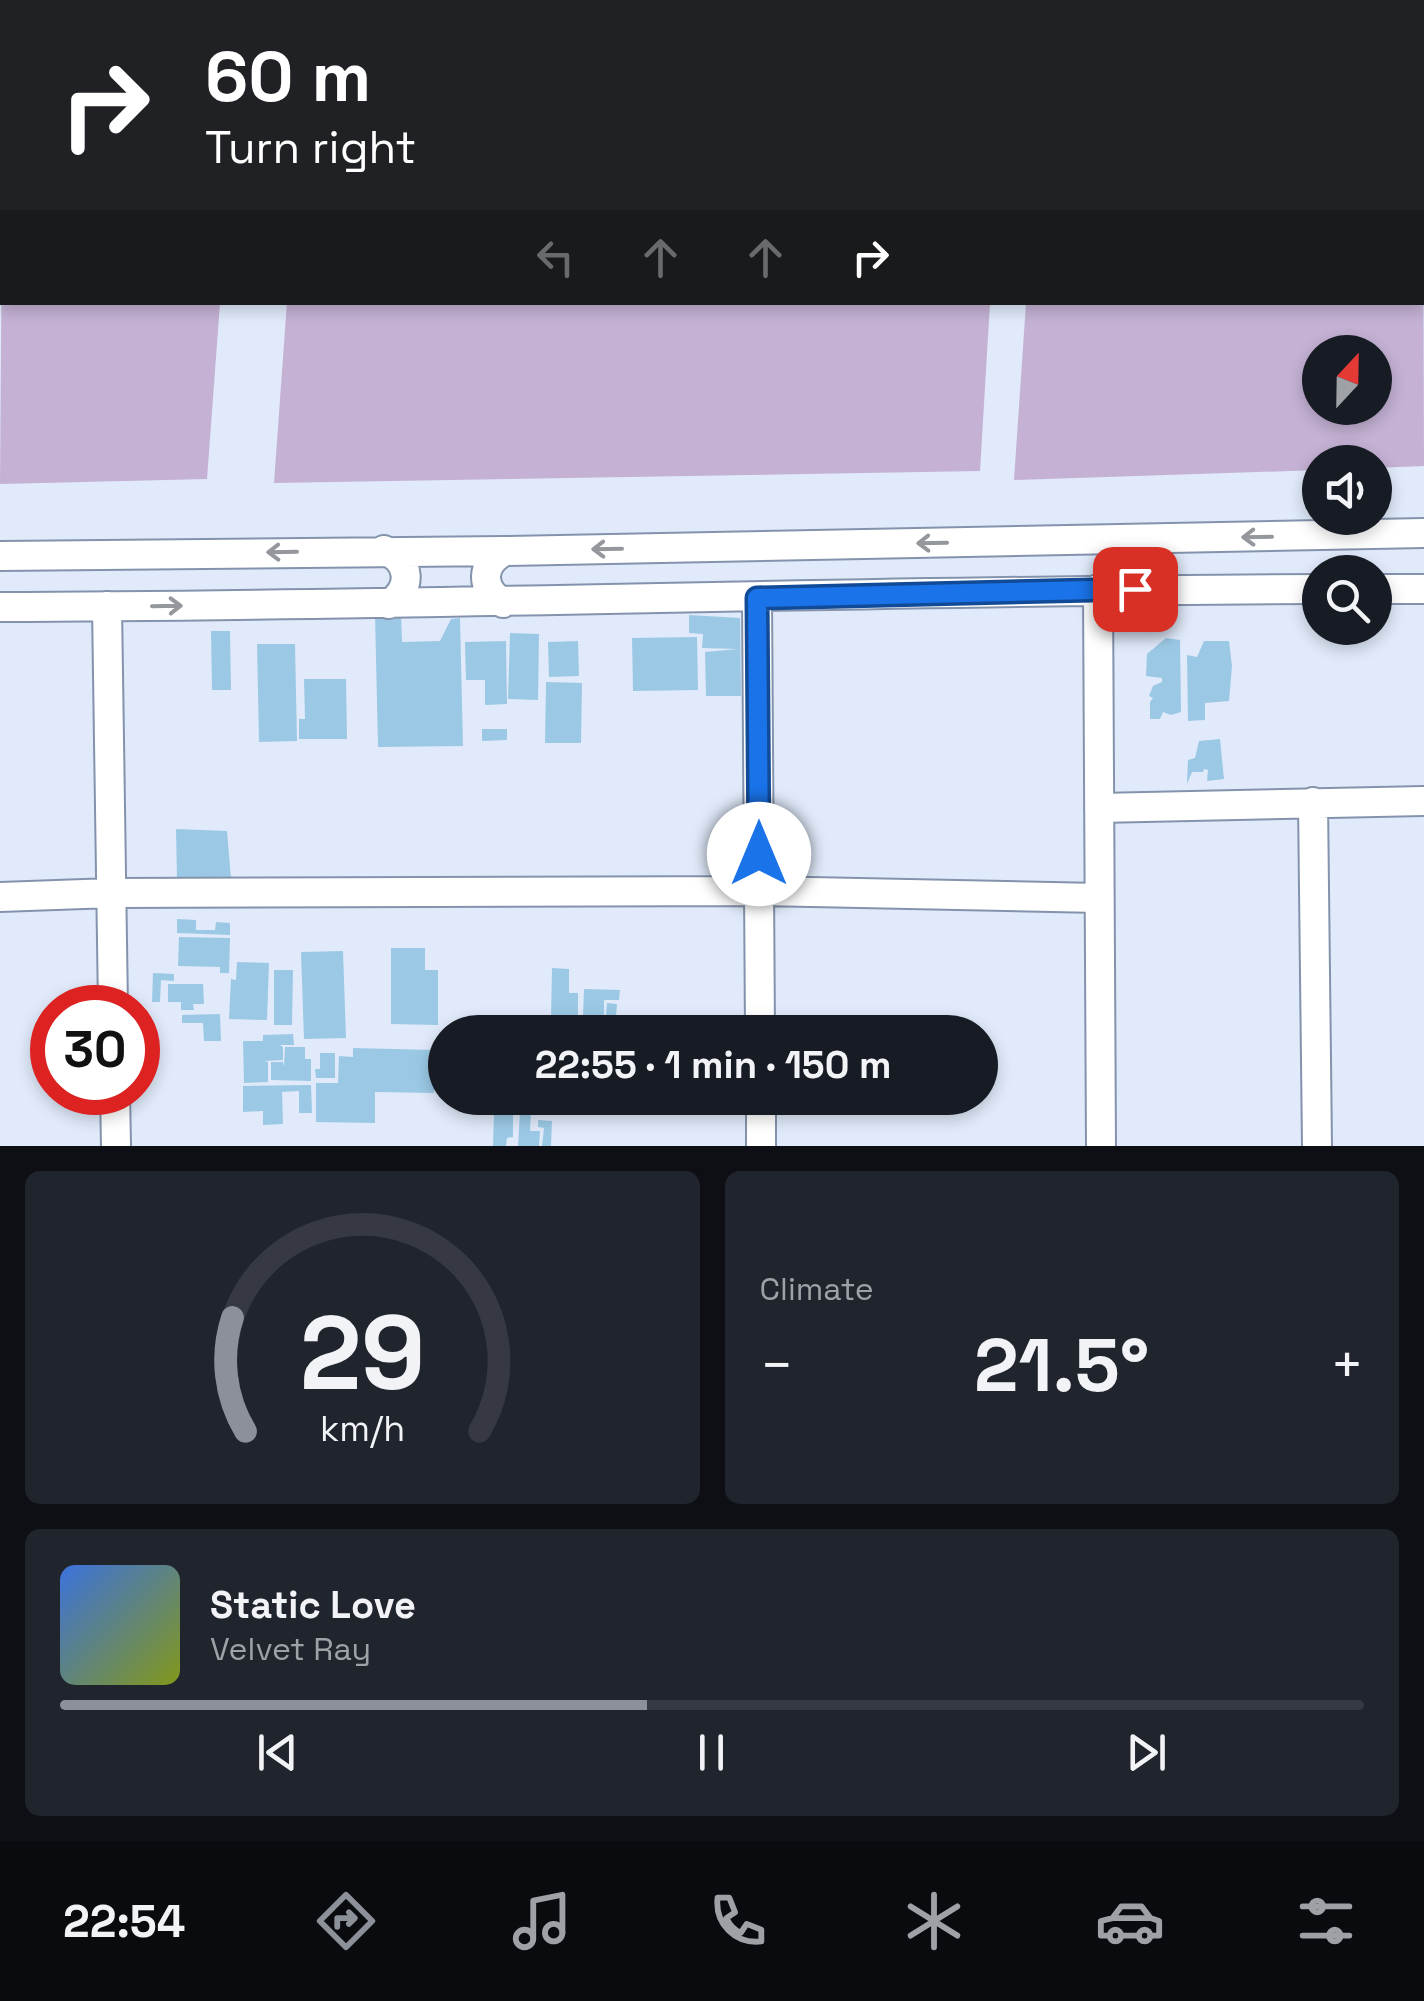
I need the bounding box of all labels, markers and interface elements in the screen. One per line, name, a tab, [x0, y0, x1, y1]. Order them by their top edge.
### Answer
text: 60 m	[205, 32, 371, 121]
icon: right	[40, 40, 170, 170]
text: Turn right	[205, 119, 416, 176]
icon: left	[528, 230, 583, 285]
icon: ahead	[633, 230, 688, 285]
icon: ahead	[738, 230, 793, 285]
icon: right	[843, 230, 898, 285]
north arrow	[1302, 335, 1392, 425]
map controls	[1302, 335, 1392, 645]
button: sound	[1302, 445, 1392, 535]
one-way arrow	[1241, 527, 1273, 546]
one-way arrow	[916, 533, 948, 552]
one-way arrow	[591, 540, 624, 558]
one-way arrow	[266, 542, 298, 561]
pin	[1093, 547, 1178, 632]
button: search	[1302, 555, 1392, 645]
icon: arrive	[1108, 562, 1163, 617]
one-way arrow	[150, 596, 183, 616]
position arrow	[707, 802, 811, 906]
speed limit sign: 30	[30, 985, 160, 1115]
text: 22:55 · 1 min · 150 m	[535, 1041, 891, 1089]
text: Climate	[760, 1269, 874, 1309]
text: 29	[299, 1287, 425, 1419]
text: 21.5°	[974, 1317, 1149, 1413]
text: −	[760, 1330, 794, 1400]
text: +	[1330, 1330, 1364, 1400]
text: km/h	[320, 1406, 405, 1451]
text: Static Love	[210, 1581, 416, 1629]
text: Velvet Ray	[210, 1629, 371, 1669]
icon: previous	[250, 1725, 305, 1780]
icon: pause	[684, 1725, 739, 1780]
icon: next	[1119, 1725, 1174, 1780]
icon: directions	[311, 1886, 381, 1956]
icon: music	[507, 1886, 577, 1956]
icon: phone	[703, 1886, 773, 1956]
icon: climate	[899, 1886, 969, 1956]
icon: car	[1095, 1886, 1165, 1956]
icon: filters	[1291, 1886, 1361, 1956]
text: 22:54	[63, 1893, 185, 1950]

